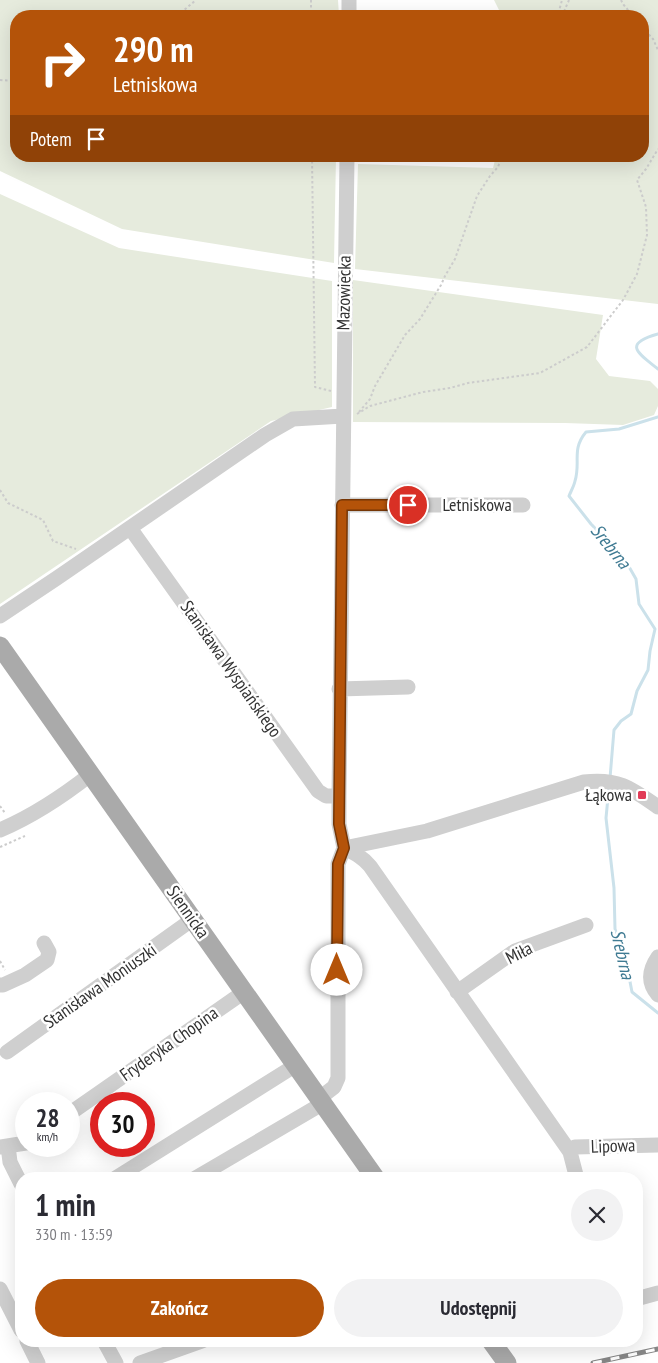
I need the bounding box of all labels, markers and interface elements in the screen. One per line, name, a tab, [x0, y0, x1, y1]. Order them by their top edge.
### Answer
text: 290 m	[113, 26, 194, 72]
icon: right	[30, 30, 95, 95]
text: Letniskowa	[113, 70, 198, 98]
icon: arrive	[82, 125, 110, 153]
text: Potem	[30, 127, 72, 151]
street label: Mazowiecka	[331, 255, 356, 331]
pin	[387, 484, 429, 526]
icon: arrive	[394, 491, 422, 519]
street label: Letniskowa	[442, 493, 512, 516]
water label: Srebrna	[586, 519, 637, 574]
street label: Stanisława Wyspiańskiego	[176, 596, 287, 742]
place label: Łąkowa	[585, 783, 632, 806]
marker: Łąkowa	[636, 789, 648, 801]
street label: Siennicka	[162, 881, 215, 943]
water label: Srebrna	[606, 927, 641, 983]
street label: Miła	[502, 936, 536, 969]
street label: Stanisława Moniuszki	[39, 938, 161, 1033]
position arrow	[310, 943, 362, 995]
street label: Fryderyka Chopina	[115, 1001, 222, 1086]
speed limit sign: 30	[90, 1092, 155, 1157]
text: 28	[36, 1102, 59, 1134]
text: km/h	[37, 1129, 58, 1144]
street label: Lipowa	[590, 1133, 636, 1158]
text: 1 min	[35, 1185, 96, 1224]
button: close	[571, 1189, 623, 1241]
text: 330 m · 13:59	[35, 1224, 113, 1244]
button: Zakończ	[35, 1279, 324, 1337]
button: Udostępnij	[334, 1279, 623, 1337]

